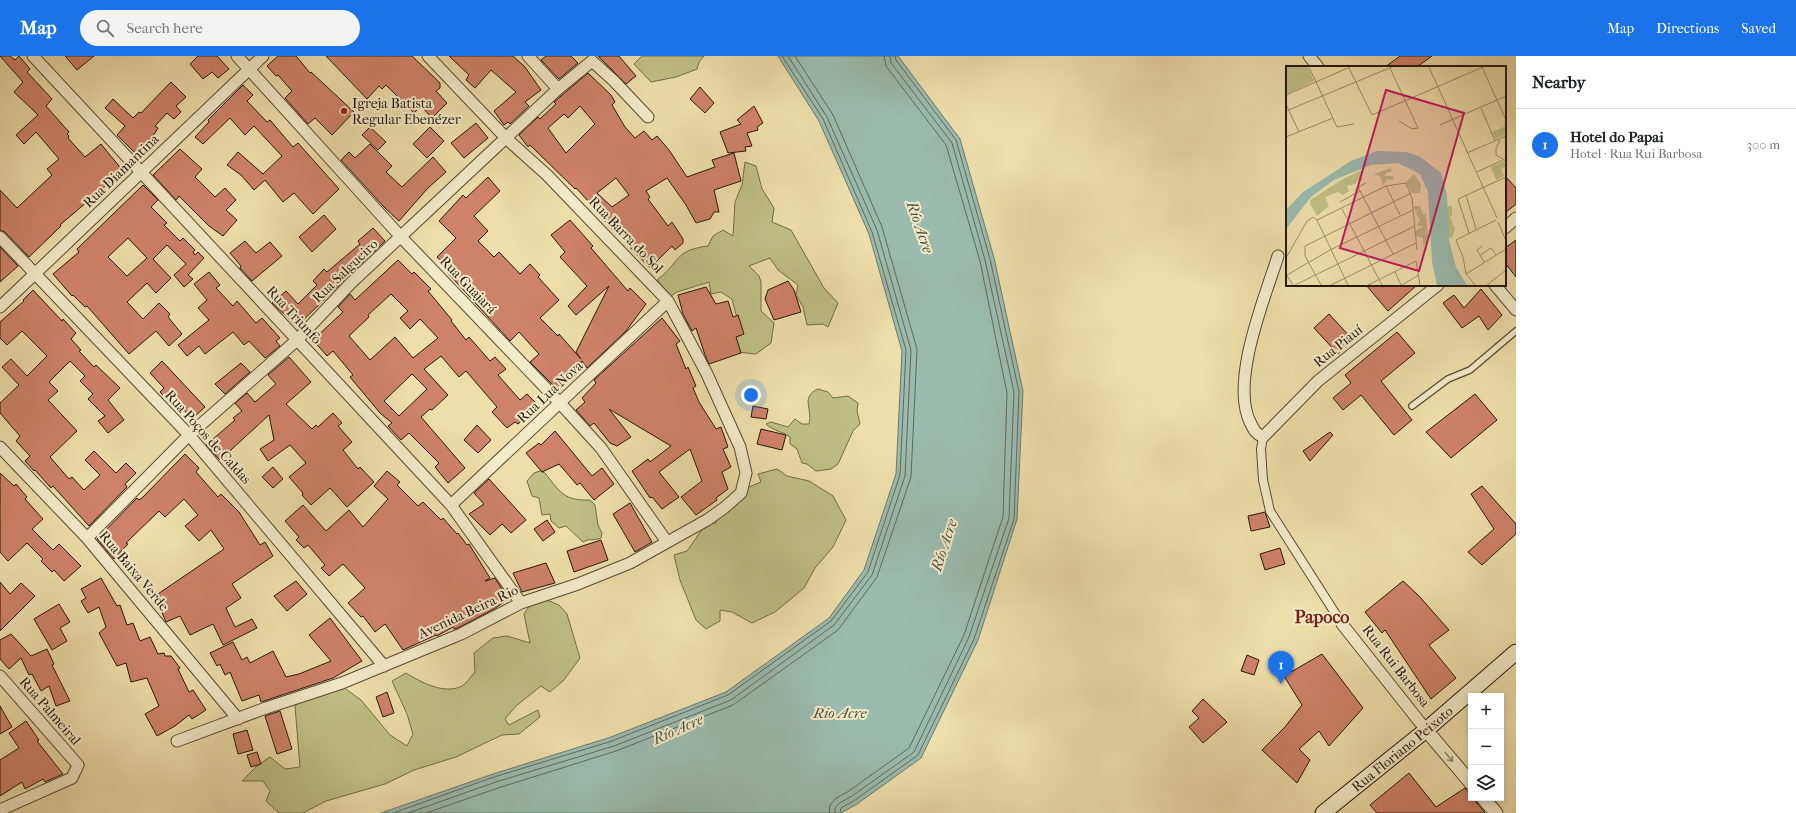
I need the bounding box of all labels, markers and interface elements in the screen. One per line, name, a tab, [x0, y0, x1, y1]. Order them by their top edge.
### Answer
search box	[80, 10, 360, 46]
text: Map	[20, 17, 56, 39]
icon: search	[94, 17, 116, 39]
text: Search here	[126, 19, 203, 37]
text: Map	[1607, 20, 1634, 37]
text: Directions	[1656, 20, 1719, 37]
text: Saved	[1741, 20, 1776, 37]
inset map	[1286, 66, 1506, 286]
text: Nearby	[1532, 72, 1586, 92]
place label: Igreja Batista Regular Ebenézer	[352, 95, 461, 128]
marker: Igreja Batista Regular Ebenézer	[339, 106, 349, 116]
text: Hotel do Papai	[1570, 128, 1664, 146]
street label: Rua Diamantina	[80, 130, 163, 211]
text: 1	[1543, 137, 1547, 152]
text: 300 m	[1747, 137, 1780, 152]
text: Hotel · Rua Rui Barbosa	[1570, 146, 1702, 161]
street label: Rua Barra do Sol	[585, 193, 667, 277]
water label: Río Acre	[902, 198, 938, 256]
street label: Rua Salgueiro	[309, 236, 381, 306]
street label: Rua Guajará	[436, 252, 500, 318]
street label: Rua Triunfo	[263, 282, 325, 348]
street label: Rua Piauí	[1310, 320, 1367, 371]
street label: Rua Lua Nova	[514, 357, 587, 427]
your location	[741, 385, 761, 405]
street label: Rua Poços de Caldas	[161, 387, 255, 487]
water label: Río Acre	[927, 516, 961, 574]
street label: Rua Baixa Verde	[96, 527, 173, 615]
street label: Avenida Beira Rio	[414, 581, 521, 643]
district label: Papoco	[1295, 607, 1349, 628]
street label: Rua Rui Barbosa	[1359, 621, 1434, 711]
pin: 1	[1268, 651, 1294, 684]
street label: Rua Palmeiral	[16, 673, 84, 749]
map controls	[1468, 693, 1504, 801]
button: +	[1468, 693, 1504, 729]
street label: Rua Floriano Peixoto	[1348, 702, 1456, 795]
water label: Rio Acre	[812, 704, 868, 722]
water label: Río Acre	[649, 710, 707, 748]
button: −	[1468, 729, 1504, 765]
one-way arrow	[1444, 751, 1453, 762]
button: layers	[1468, 765, 1504, 801]

